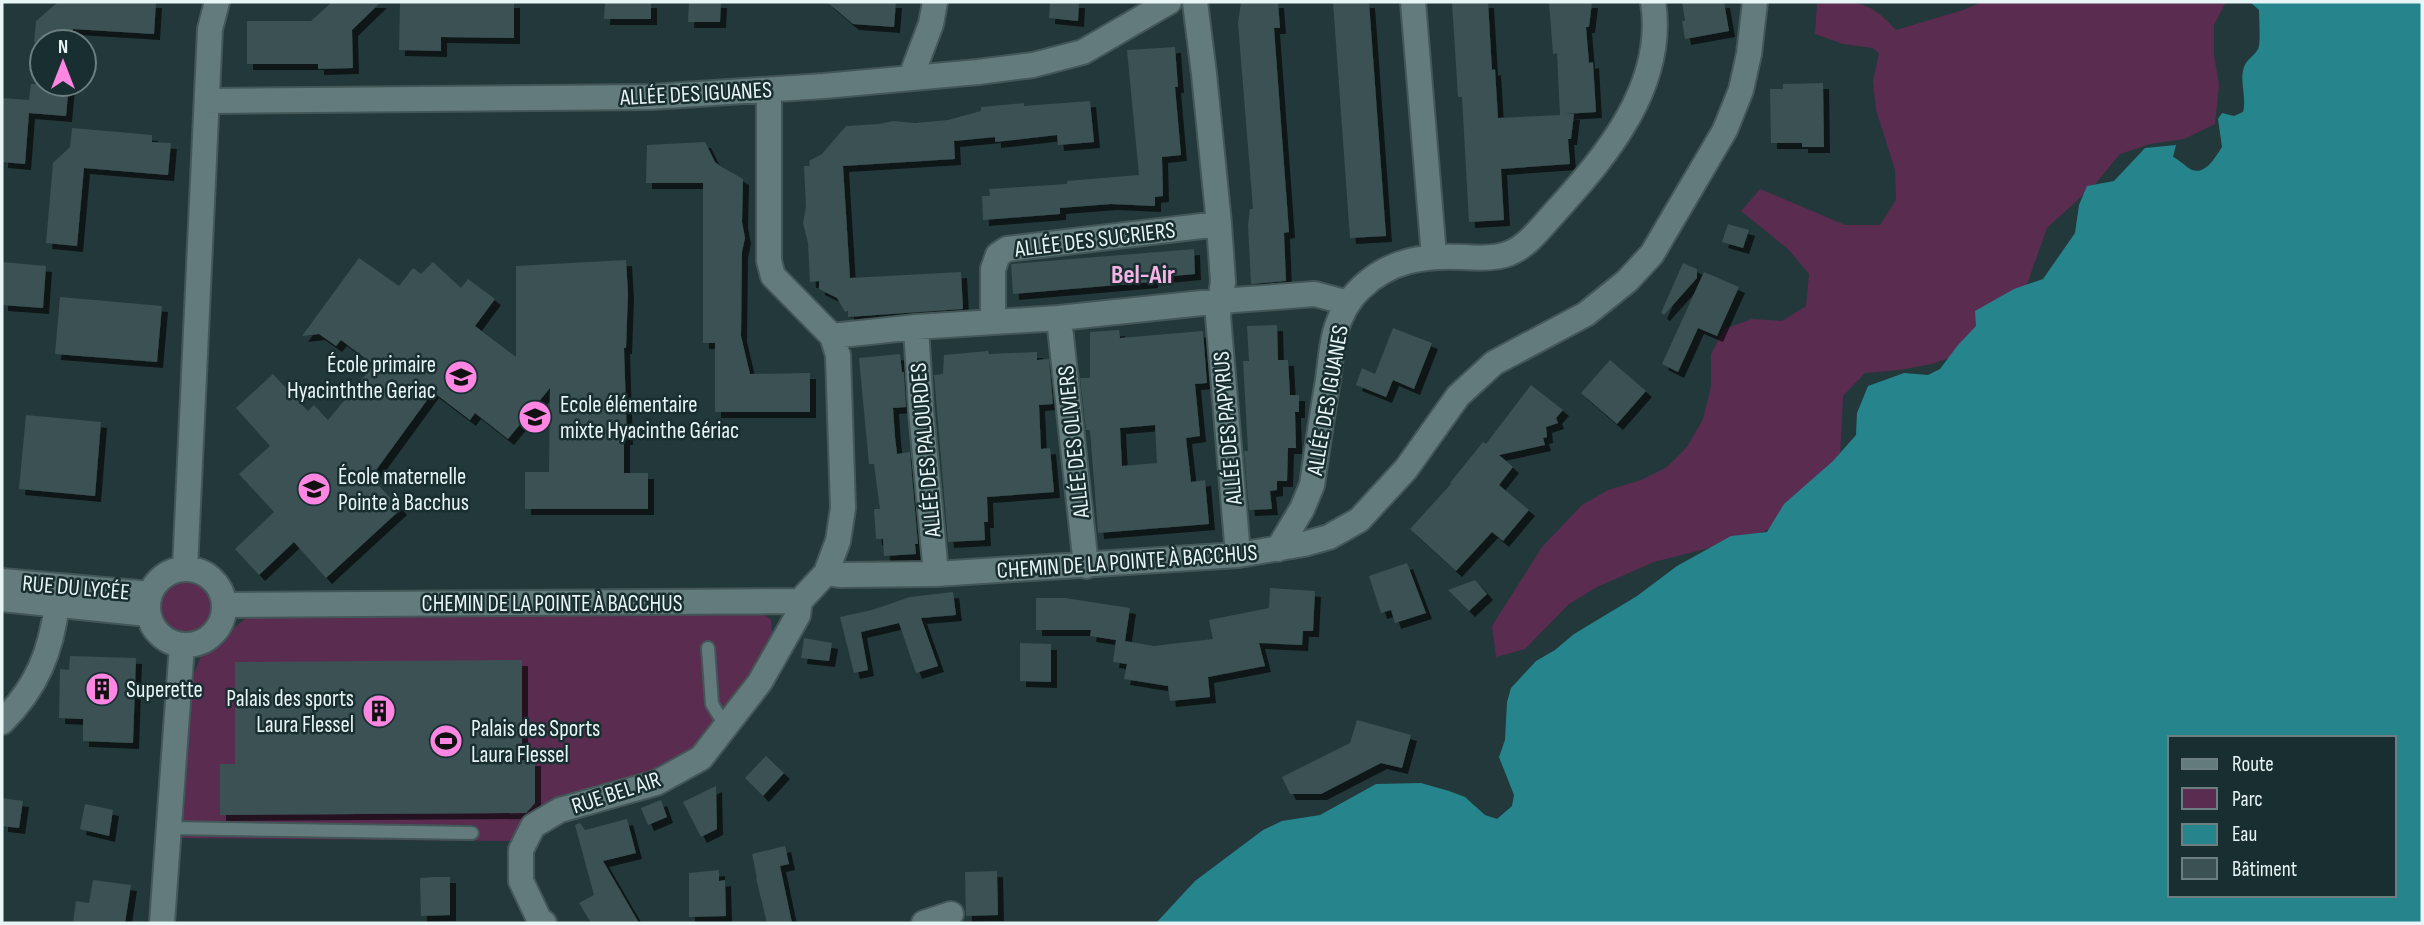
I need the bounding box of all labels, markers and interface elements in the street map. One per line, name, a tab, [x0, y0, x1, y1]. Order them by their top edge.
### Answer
north arrow	[28, 28, 98, 98]
text: N	[58, 36, 68, 59]
street label: ALLÉE DES IGUANES	[618, 76, 773, 112]
street label: ALLÉE DES SUCRIERS	[1012, 216, 1177, 264]
district label: Bel-Air	[1111, 260, 1175, 291]
street label: ALLÉE DES IGUANES	[1301, 323, 1355, 478]
street label: ALLÉE DES PAPYRUS	[1207, 350, 1249, 507]
place label: École primaire Hyacinththe Geriac	[287, 351, 436, 405]
school or university icon: École primaire Hyacinththe Geriac	[442, 358, 480, 396]
street label: ALLÉE DES PALOURDES	[904, 362, 948, 539]
street label: ALLÉE DES OLIVIERS	[1052, 364, 1096, 521]
place label: Ecole élémentaire mixte Hyacinthe Gériac	[560, 391, 739, 445]
school or university icon: Ecole élémentaire mixte Hyacinthe Gériac	[516, 398, 554, 436]
place label: École maternelle Pointe à Bacchus	[338, 463, 469, 517]
school or university icon: École maternelle Pointe à Bacchus	[295, 470, 333, 508]
street label: CHEMIN DE LA POINTE À BACCHUS	[996, 539, 1258, 585]
street label: RUE DU LYCÉE	[21, 569, 131, 607]
street label: CHEMIN DE LA POINTE À BACCHUS	[421, 590, 683, 618]
building icon: Superette	[83, 670, 121, 708]
place label: Superette	[126, 676, 203, 704]
place label: Palais des sports Laura Flessel	[226, 685, 354, 739]
building icon: Palais des sports Laura Flessel	[360, 692, 398, 730]
place label: Palais des Sports Laura Flessel	[471, 715, 600, 769]
sports icon: Palais des Sports Laura Flessel	[427, 722, 465, 760]
legend	[2168, 736, 2396, 897]
text: Route	[2232, 752, 2274, 777]
street label: RUE BEL AIR	[568, 765, 665, 820]
text: Parc	[2232, 787, 2263, 812]
text: Eau	[2232, 822, 2257, 847]
text: Bâtiment	[2232, 857, 2297, 882]

